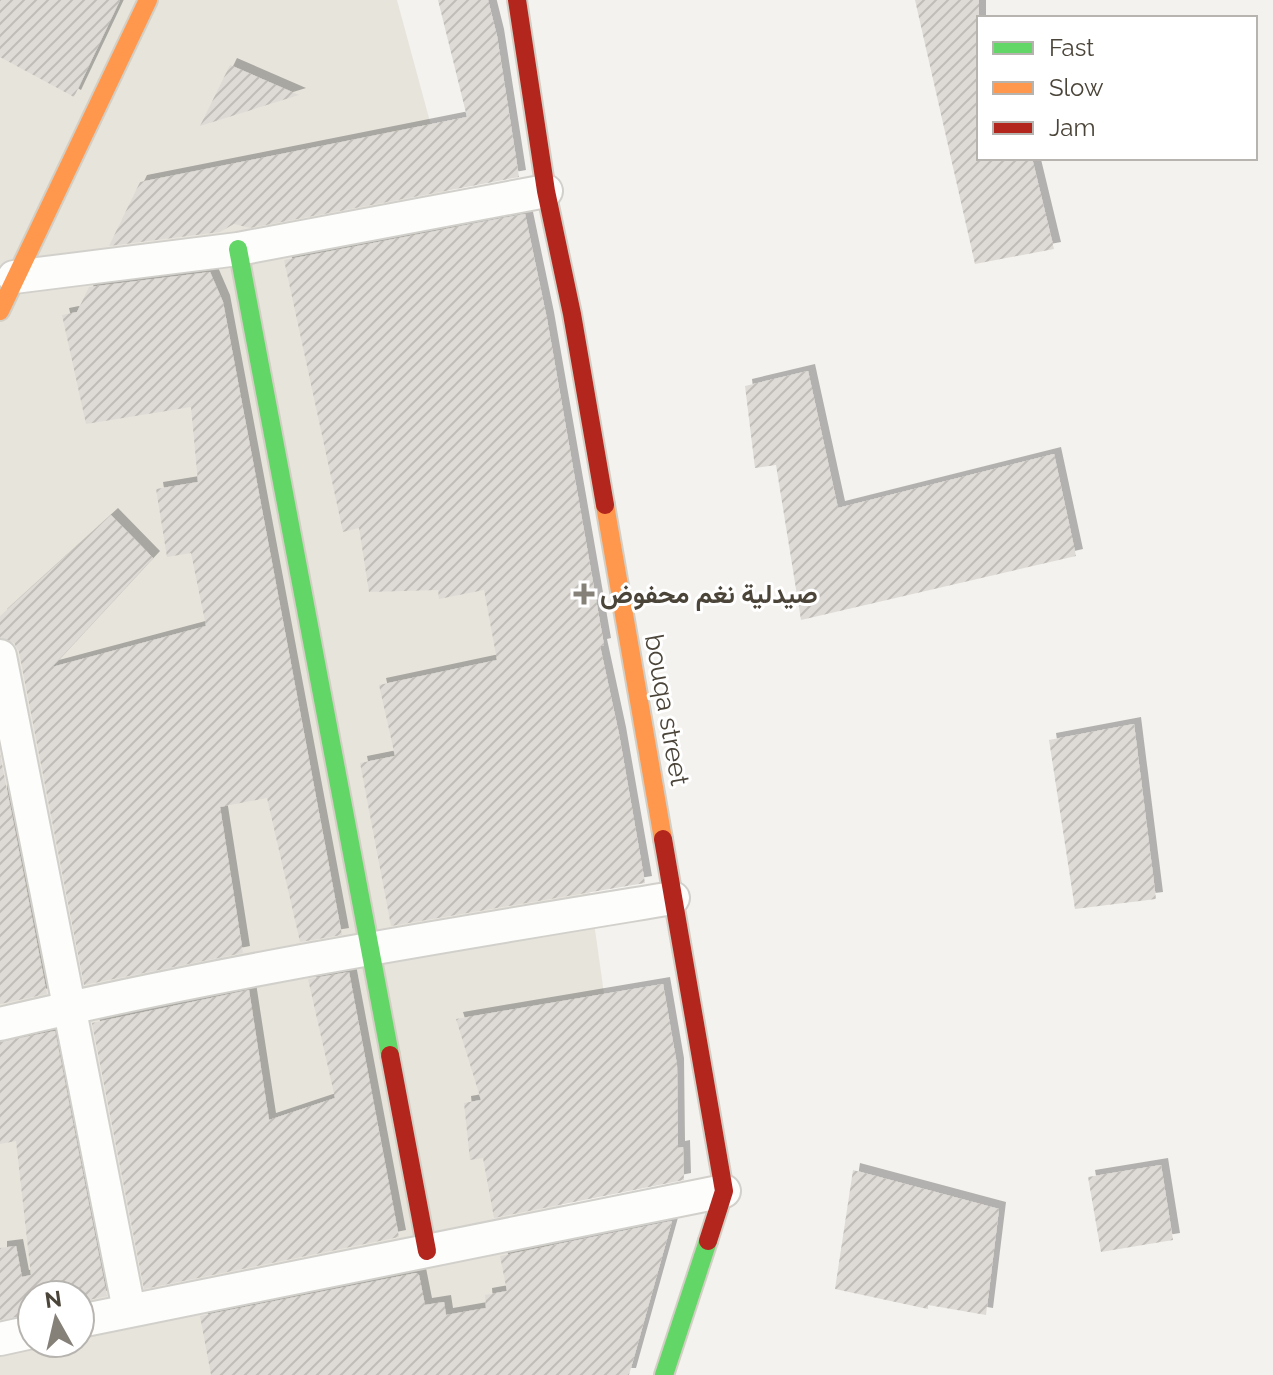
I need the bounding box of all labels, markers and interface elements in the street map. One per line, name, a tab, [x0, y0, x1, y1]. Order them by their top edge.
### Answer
legend	[977, 16, 1257, 160]
text: Fast	[1049, 33, 1094, 62]
text: Slow	[1049, 73, 1104, 102]
text: Jam	[1049, 113, 1095, 142]
place label: صيدلية نغم محفوض	[600, 579, 818, 611]
marker: صيدلية نغم محفوض	[575, 585, 593, 603]
street label: bouqa street	[639, 632, 695, 788]
north arrow	[16, 1279, 96, 1359]
text: N	[43, 1285, 63, 1313]

